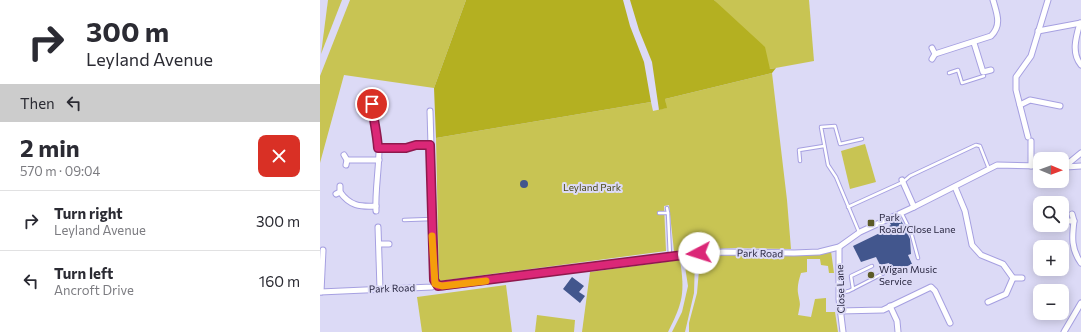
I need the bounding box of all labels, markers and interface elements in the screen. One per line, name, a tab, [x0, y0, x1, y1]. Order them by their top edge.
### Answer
text: 300 m	[86, 14, 169, 48]
icon: right	[20, 16, 72, 68]
text: Leyland Avenue	[86, 48, 213, 70]
pin	[355, 87, 389, 121]
icon: left	[63, 92, 85, 114]
icon: arrive	[361, 93, 383, 115]
text: Then	[20, 94, 55, 112]
text: 2 min	[20, 133, 80, 162]
button: close	[258, 135, 300, 177]
north arrow	[1033, 152, 1069, 188]
map controls	[1033, 152, 1069, 320]
text: 570 m · 09:04	[20, 163, 100, 179]
park label: Leyland Park	[563, 181, 622, 193]
button: search	[1033, 196, 1069, 232]
text: Turn right	[54, 204, 123, 222]
icon: right	[20, 210, 42, 232]
place label: Park Road/Close Lane	[879, 211, 956, 235]
text: 300 m	[256, 212, 300, 230]
marker: Park Road/Close Lane	[866, 218, 876, 228]
text: Leyland Avenue	[54, 222, 146, 238]
position arrow	[678, 232, 720, 274]
button: +	[1033, 240, 1069, 276]
street label: Park Road	[737, 247, 783, 259]
place label: Wigan Music Service	[879, 263, 937, 287]
text: Turn left	[54, 264, 113, 282]
street label: Close Lane	[833, 264, 847, 314]
icon: left	[20, 270, 42, 292]
marker: Wigan Music Service	[866, 270, 876, 280]
text: 160 m	[259, 272, 300, 290]
street label: Park Road	[369, 281, 416, 295]
text: Ancroft Drive	[54, 282, 134, 298]
button: −	[1033, 284, 1069, 320]

